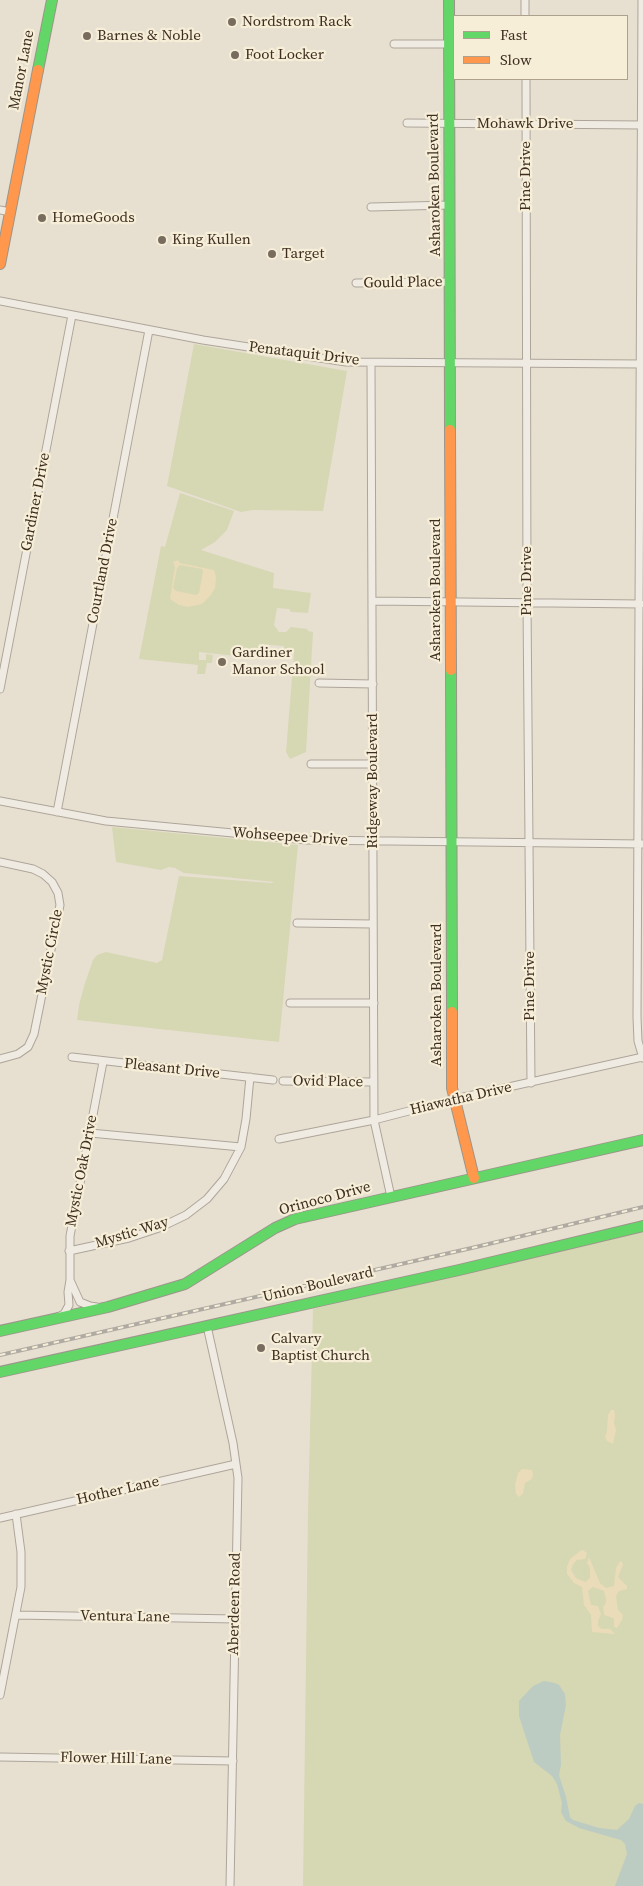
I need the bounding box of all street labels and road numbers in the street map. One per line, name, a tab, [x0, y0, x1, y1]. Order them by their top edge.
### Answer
street label: Manor Lane	[5, 28, 39, 112]
street label: Asharoken Boulevard	[425, 113, 445, 257]
street label: Mohawk Drive	[477, 115, 573, 133]
street label: Pine Drive	[517, 141, 535, 211]
street label: Gould Place	[363, 273, 443, 293]
street label: Penataquit Drive	[248, 338, 360, 370]
street label: Gardiner Drive	[18, 451, 54, 553]
street label: Courtland Drive	[84, 517, 122, 625]
street label: Asharoken Boulevard	[427, 518, 445, 662]
street label: Pine Drive	[518, 546, 536, 616]
street label: Ridgeway Boulevard	[364, 713, 382, 849]
street label: Wohseepee Drive	[232, 824, 348, 850]
street label: Mystic Circle	[33, 908, 67, 996]
street label: Asharoken Boulevard	[428, 923, 446, 1067]
street label: Pine Drive	[521, 951, 539, 1021]
street label: Pleasant Drive	[123, 1055, 221, 1083]
street label: Ovid Place	[293, 1072, 363, 1092]
street label: Hiawatha Drive	[408, 1079, 514, 1119]
street label: Mystic Oak Drive	[62, 1114, 102, 1228]
street label: Orinoco Drive	[277, 1178, 373, 1220]
street label: Mystic Way	[93, 1213, 171, 1253]
street label: Union Boulevard	[261, 1264, 375, 1306]
street label: Hother Lane	[75, 1473, 161, 1509]
street label: Aberdeen Road	[225, 1552, 245, 1656]
street label: Ventura Lane	[80, 1607, 170, 1627]
street label: Flower Hill Lane	[60, 1749, 172, 1769]

